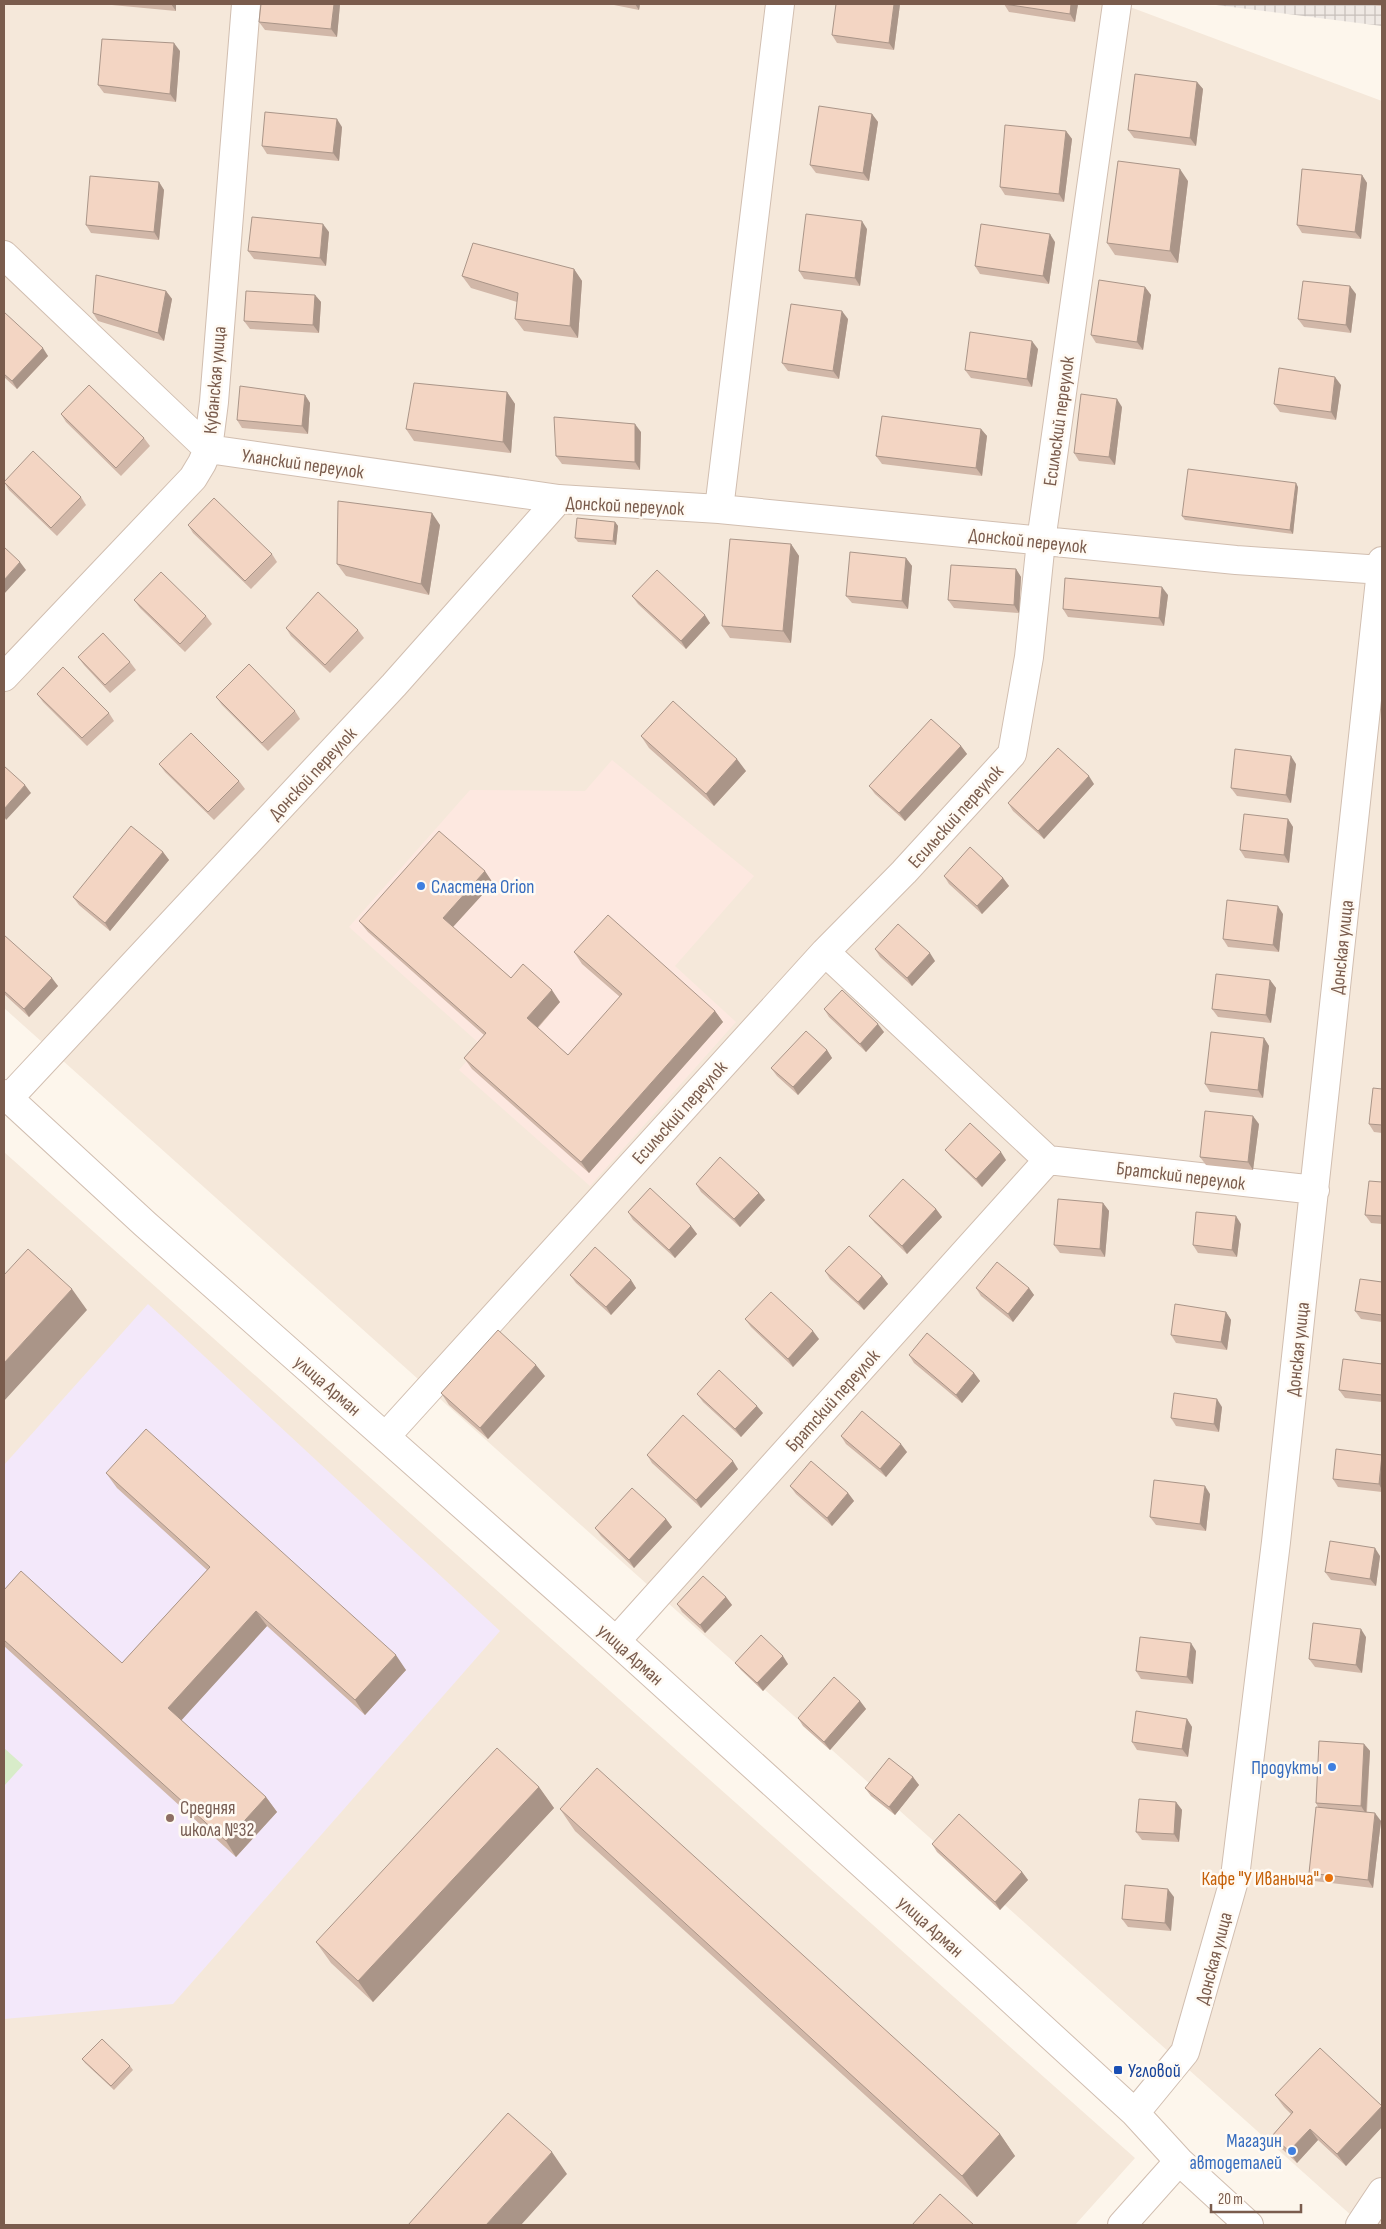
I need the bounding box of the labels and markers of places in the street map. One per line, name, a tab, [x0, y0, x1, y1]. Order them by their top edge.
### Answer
place label: Сластена Orion	[431, 876, 534, 899]
marker: Сластена Orion	[415, 880, 427, 892]
place label: Продукты	[1251, 1757, 1322, 1780]
marker: Продукты	[1326, 1761, 1338, 1773]
place label: Средняя школа №32	[180, 1797, 254, 1842]
marker: Средняя школа №32	[164, 1812, 176, 1824]
place label: Кафе "У Иваныча"	[1202, 1868, 1319, 1891]
marker: Кафе "У Иваныча"	[1323, 1872, 1335, 1884]
place label: Угловой	[1128, 2060, 1181, 2083]
marker: Угловой	[1112, 2064, 1124, 2076]
place label: Магазин автодеталей	[1189, 2130, 1282, 2175]
marker: Магазин автодеталей	[1286, 2145, 1298, 2157]

